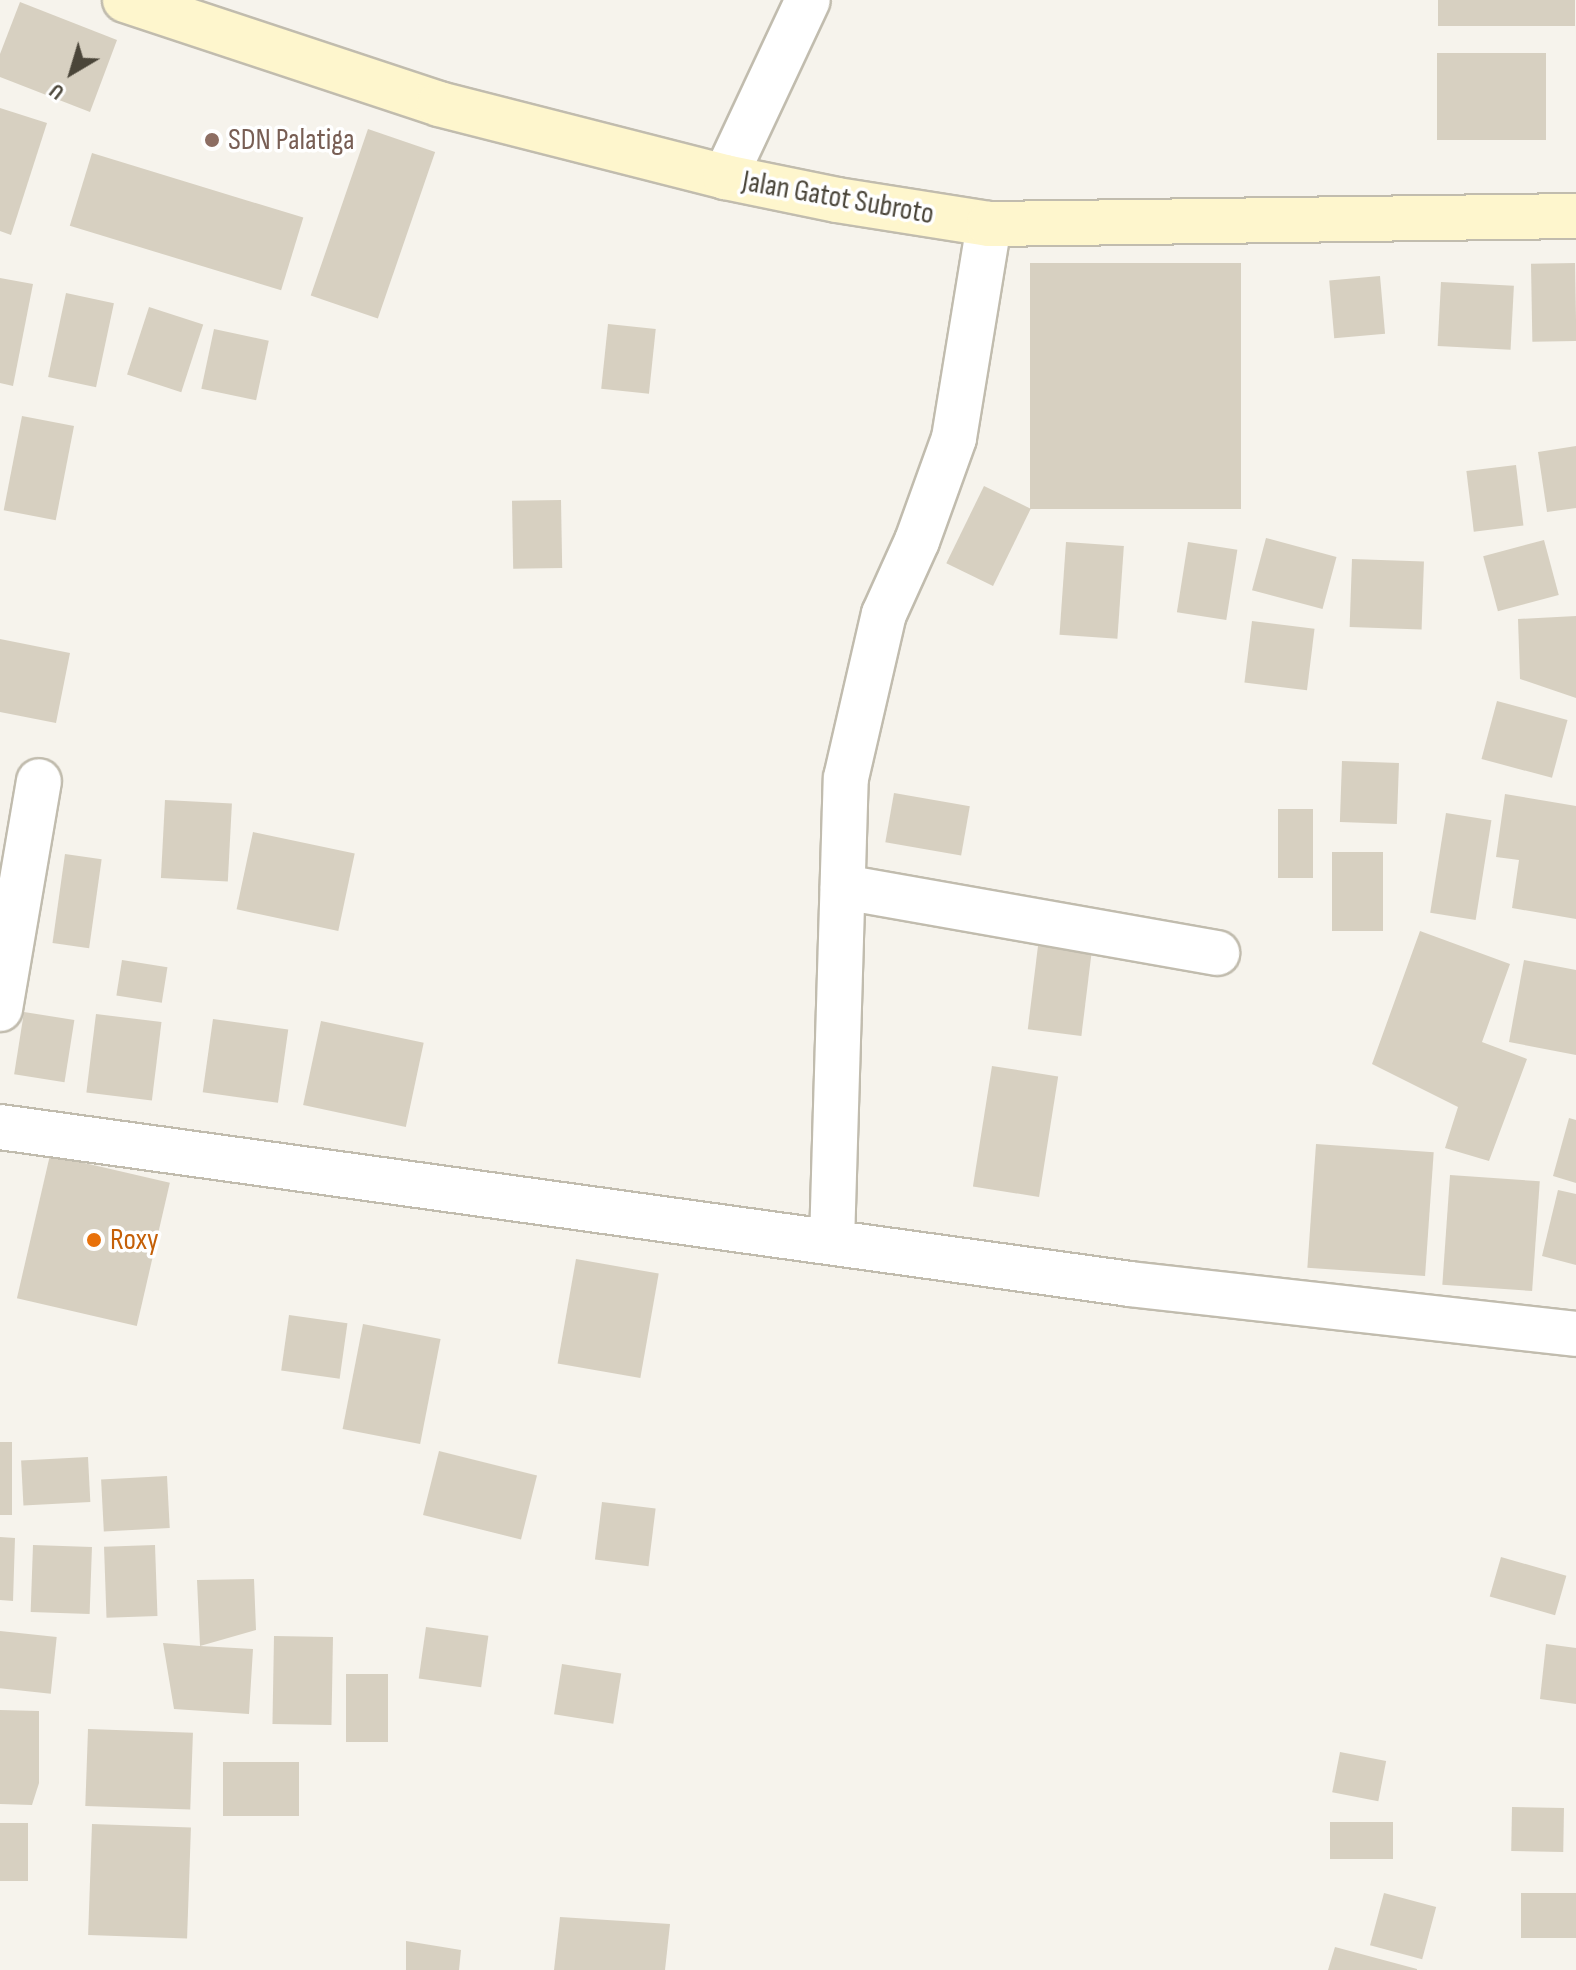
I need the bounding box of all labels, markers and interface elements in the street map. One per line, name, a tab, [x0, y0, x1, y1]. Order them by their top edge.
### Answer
north arrow	[32, 32, 112, 112]
text: U	[44, 77, 70, 105]
place label: SDN Palatiga	[228, 122, 354, 158]
marker: SDN Palatiga	[203, 131, 221, 149]
street label: Jalan Gatot Subroto	[739, 163, 937, 233]
place label: Roxy	[110, 1222, 159, 1258]
marker: Roxy	[85, 1231, 103, 1249]

